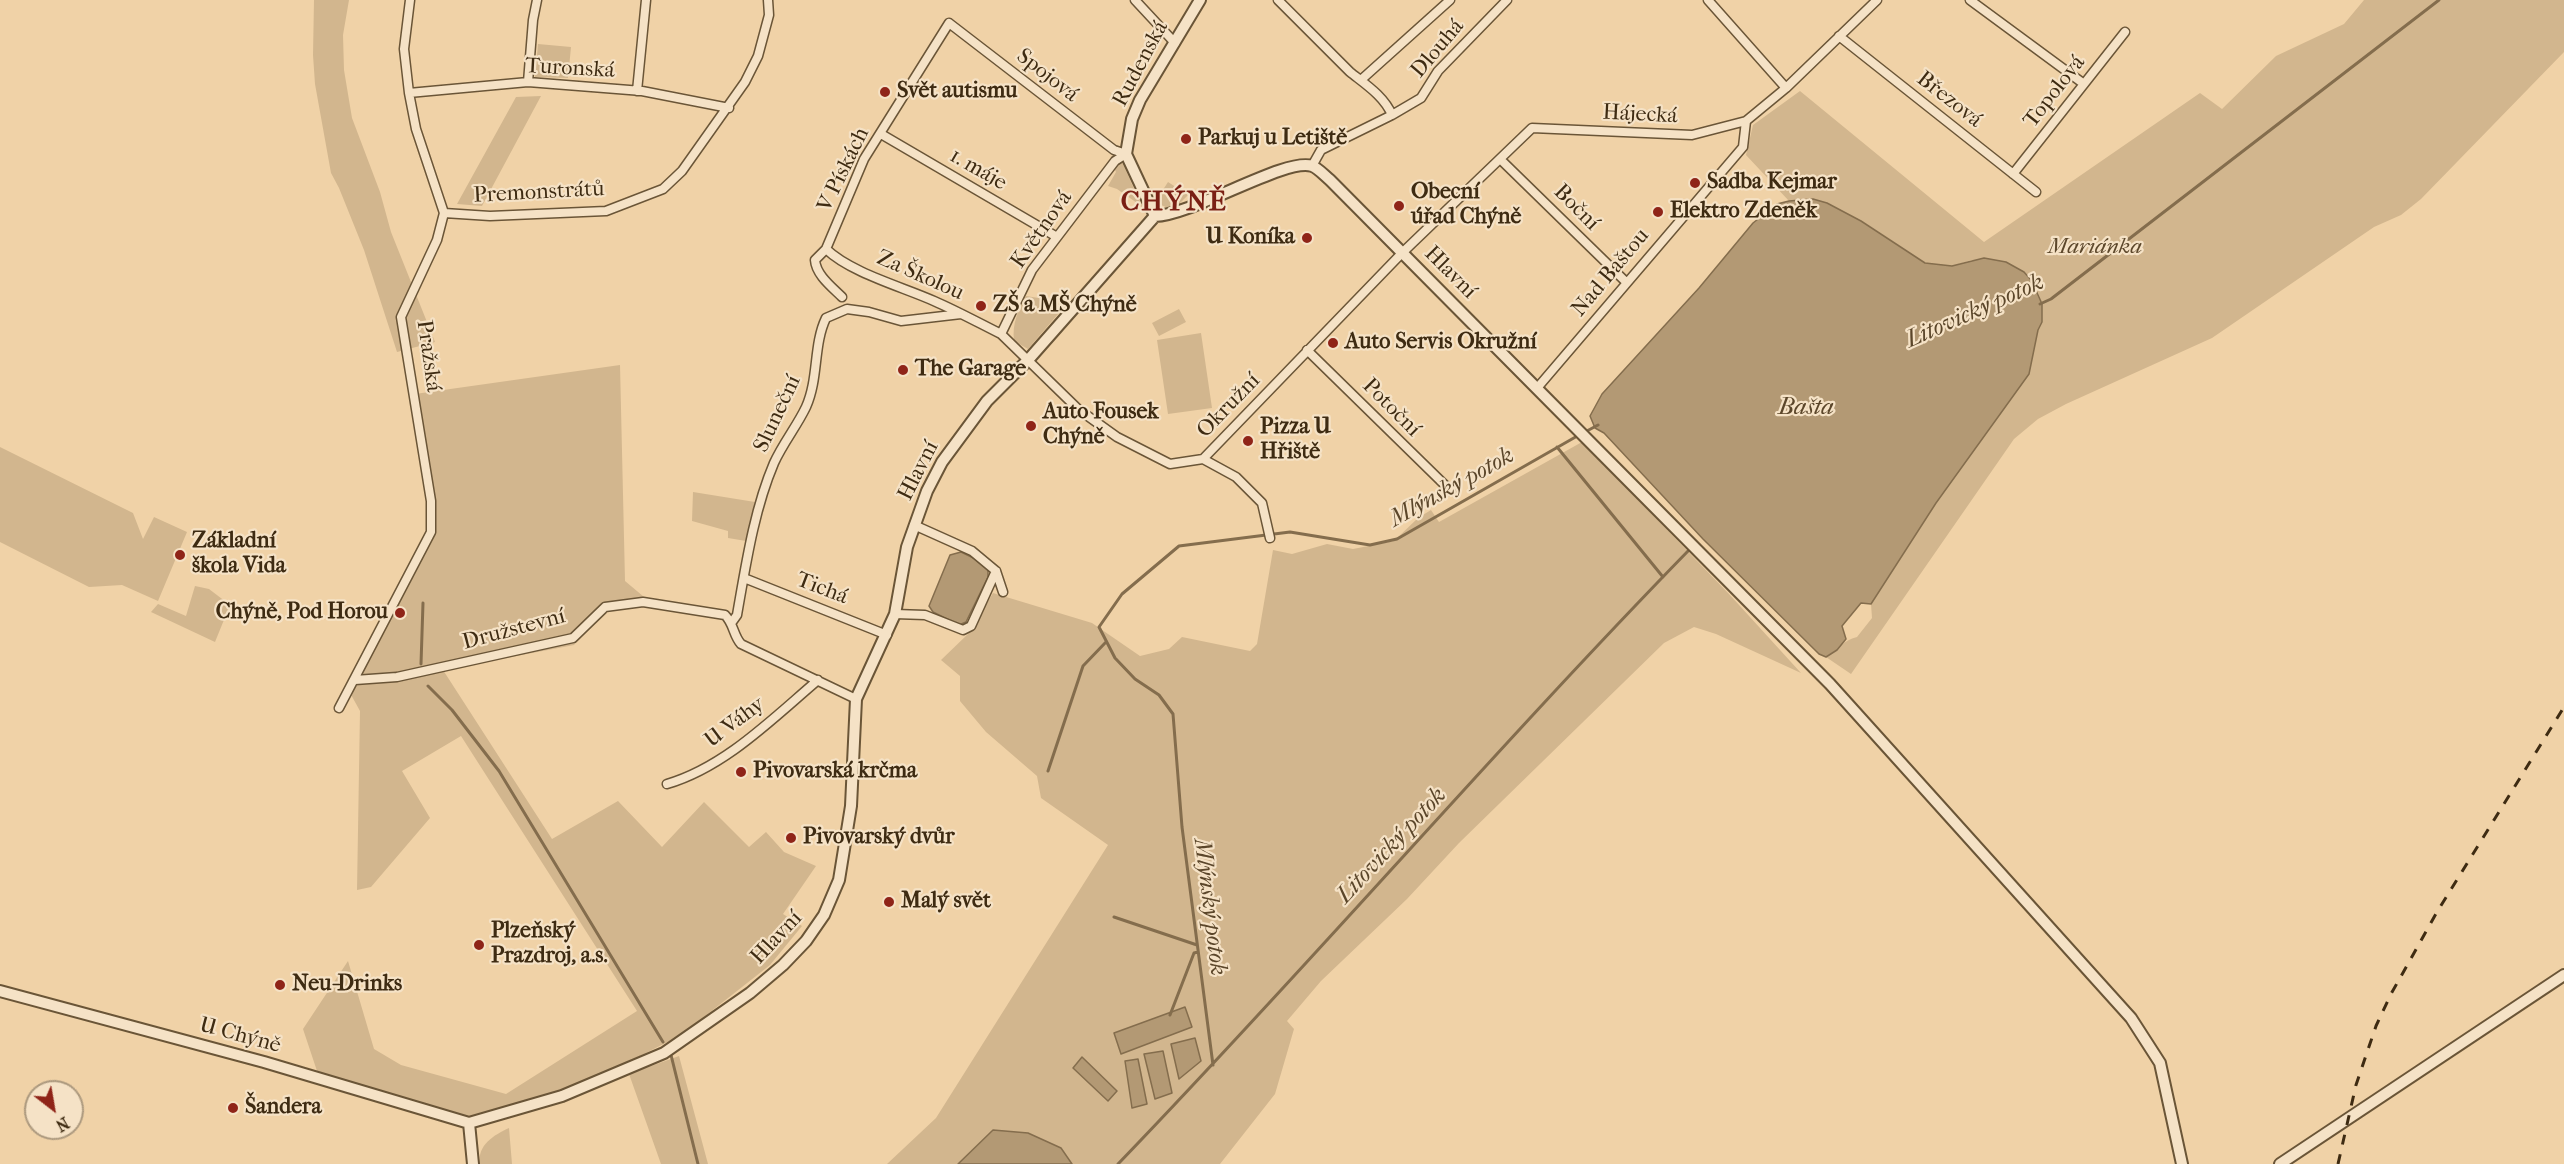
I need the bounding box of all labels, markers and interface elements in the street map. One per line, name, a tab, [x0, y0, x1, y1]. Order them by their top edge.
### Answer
street label: Dlouhá	[1406, 14, 1470, 84]
street label: Rudenská	[1107, 17, 1175, 111]
street label: Spojová	[1011, 44, 1083, 108]
street label: Topolová	[2019, 51, 2091, 133]
street label: Turonská	[525, 53, 615, 85]
street label: Březová	[1911, 66, 1987, 134]
place label: Svět autismu	[897, 79, 1017, 105]
marker: Svět autismu	[878, 85, 892, 99]
street label: Hájecká	[1602, 100, 1678, 130]
street label: V Pískách	[812, 124, 876, 216]
place label: Parkuj u Letiště	[1198, 126, 1347, 152]
marker: Parkuj u Letiště	[1179, 132, 1193, 146]
street label: 1. máje	[945, 143, 1011, 197]
place label: Sadba Kejmar	[1707, 170, 1837, 196]
street label: Premonstrátů	[473, 176, 605, 210]
marker: Sadba Kejmar	[1688, 176, 1702, 190]
street label: Boční	[1547, 179, 1605, 237]
place label: Obecní úřad Chýně	[1411, 180, 1521, 231]
street label: Květnová	[1006, 186, 1078, 274]
district label: CHÝNĚ	[1121, 186, 1227, 220]
marker: Obecní úřad Chýně	[1392, 199, 1406, 213]
place label: Elektro Zdeněk	[1670, 199, 1817, 225]
marker: Elektro Zdeněk	[1651, 205, 1665, 219]
street label: Nad Baštou	[1567, 224, 1655, 322]
place label: U Koníka	[1206, 225, 1295, 251]
marker: U Koníka	[1300, 231, 1314, 245]
park label: Mariánka	[2048, 235, 2142, 261]
street label: Hlavní	[1418, 241, 1482, 305]
street label: Za Školou	[872, 245, 968, 307]
water label: Litovický potok	[1901, 269, 2049, 355]
place label: ZŠ a MŠ Chýně	[993, 293, 1137, 319]
marker: ZŠ a MŠ Chýně	[974, 299, 988, 313]
street label: Pražská	[410, 318, 446, 394]
place label: Auto Servis Okružní	[1345, 330, 1537, 356]
marker: Auto Servis Okružní	[1326, 336, 1340, 350]
place label: The Garage	[915, 357, 1026, 383]
marker: The Garage	[896, 363, 910, 377]
street label: Okružní	[1192, 368, 1266, 444]
street label: Sluneční	[749, 371, 807, 457]
street label: Potoční	[1356, 373, 1426, 443]
water label: Bašta	[1778, 394, 1834, 422]
place label: Auto Fousek Chýně	[1043, 400, 1159, 452]
place label: Pizza U Hřiště	[1260, 415, 1331, 466]
marker: Auto Fousek Chýně	[1024, 419, 1038, 433]
marker: Pizza U Hřiště	[1241, 434, 1255, 448]
street label: Hlavní	[893, 437, 945, 505]
water label: Mlýnský potok	[1385, 442, 1519, 534]
place label: Základní škola Vida	[192, 529, 286, 580]
marker: Základní škola Vida	[173, 548, 187, 562]
street label: Tichá	[793, 567, 851, 611]
place label: Chýně, Pod Horou	[216, 600, 388, 626]
street label: Družstevní	[460, 604, 568, 656]
marker: Chýně, Pod Horou	[393, 606, 407, 620]
street label: U Váhy	[700, 692, 770, 754]
place label: Pivovarská krčma	[753, 759, 917, 785]
marker: Pivovarská krčma	[734, 765, 748, 779]
water label: Litovický potok	[1331, 782, 1453, 910]
place label: Pivovarský dvůr	[803, 825, 955, 851]
marker: Pivovarský dvůr	[784, 831, 798, 845]
water label: Mlýnský potok	[1186, 837, 1232, 977]
place label: Malý svět	[901, 889, 991, 915]
marker: Malý svět	[882, 895, 896, 909]
street label: Hlavní	[746, 906, 808, 970]
place label: Plzeňský Prazdroj, a.s.	[491, 919, 608, 970]
marker: Plzeňský Prazdroj, a.s.	[472, 938, 486, 952]
place label: Neu-Drinks	[292, 972, 402, 998]
marker: Neu-Drinks	[273, 978, 287, 992]
street label: U Chýně	[196, 1012, 284, 1060]
north arrow	[24, 1080, 84, 1140]
place label: Šandera	[245, 1095, 322, 1121]
marker: Šandera	[226, 1101, 240, 1115]
text: N	[52, 1113, 73, 1135]

